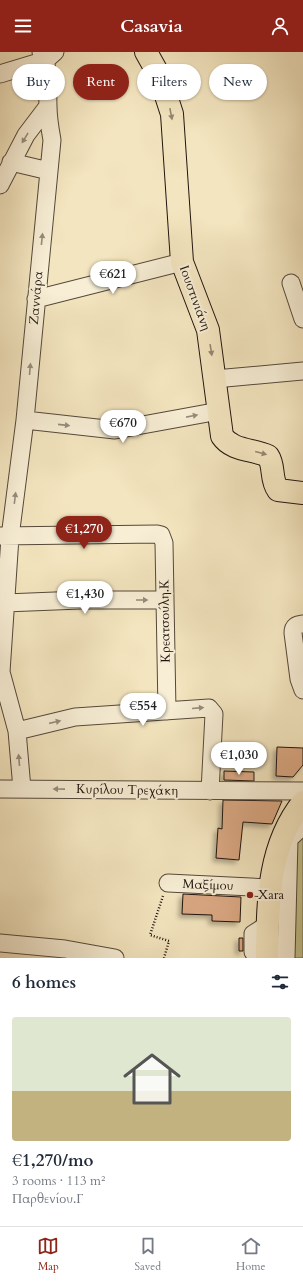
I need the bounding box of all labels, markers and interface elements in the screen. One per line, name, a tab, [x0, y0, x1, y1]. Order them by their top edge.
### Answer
text: Casavia	[120, 14, 183, 39]
icon: menu	[12, 15, 34, 37]
icon: person	[269, 15, 291, 37]
chip: Buy	[12, 64, 65, 100]
chip: Rent	[73, 64, 129, 100]
chip: Filters	[137, 64, 201, 100]
chip: New	[209, 64, 267, 100]
one-way arrow	[168, 108, 174, 120]
one-way arrow	[21, 132, 28, 144]
one-way arrow	[39, 233, 45, 245]
pin: €621	[89, 261, 137, 295]
street label: Ιουστινιάνη	[175, 263, 215, 333]
text: €621	[99, 265, 127, 283]
street label: Ζαννάρα	[25, 271, 47, 325]
one-way arrow	[209, 344, 215, 356]
one-way arrow	[26, 363, 33, 375]
pin: €670	[99, 410, 147, 444]
one-way arrow	[186, 412, 198, 418]
text: €670	[109, 414, 137, 432]
one-way arrow	[58, 421, 70, 428]
one-way arrow	[254, 451, 267, 457]
one-way arrow	[12, 492, 18, 504]
pin: €1,270	[51, 516, 117, 550]
text: €1,270	[65, 520, 103, 538]
street label: Κρεατσούλη.Κ	[155, 579, 175, 663]
pin: €1,430	[52, 581, 118, 615]
text: €1,430	[66, 585, 104, 603]
one-way arrow	[136, 597, 149, 603]
pin: €554	[119, 693, 167, 727]
text: €554	[129, 697, 157, 715]
one-way arrow	[192, 705, 204, 712]
one-way arrow	[49, 718, 61, 724]
pin: €1,030	[206, 742, 272, 776]
text: €1,030	[220, 746, 258, 764]
one-way arrow	[16, 754, 23, 766]
street label: Κυρίλου Τρεχάκη	[76, 780, 178, 800]
one-way arrow	[52, 786, 65, 792]
street label: Μαξίμου	[182, 875, 234, 895]
place label: Xara	[258, 886, 285, 904]
marker: Xara	[245, 890, 255, 900]
text: 6 homes	[12, 971, 76, 994]
icon: filters	[269, 971, 291, 993]
icon: home	[116, 1043, 188, 1115]
text: €1,270/mo	[12, 1149, 94, 1172]
text: 3 rooms · 113 m²	[12, 1172, 105, 1190]
text: Παρθενίου.Γ	[12, 1190, 83, 1208]
tab: Map	[37, 1235, 59, 1274]
tab: Saved	[134, 1235, 161, 1274]
tab: Home	[236, 1235, 266, 1274]

